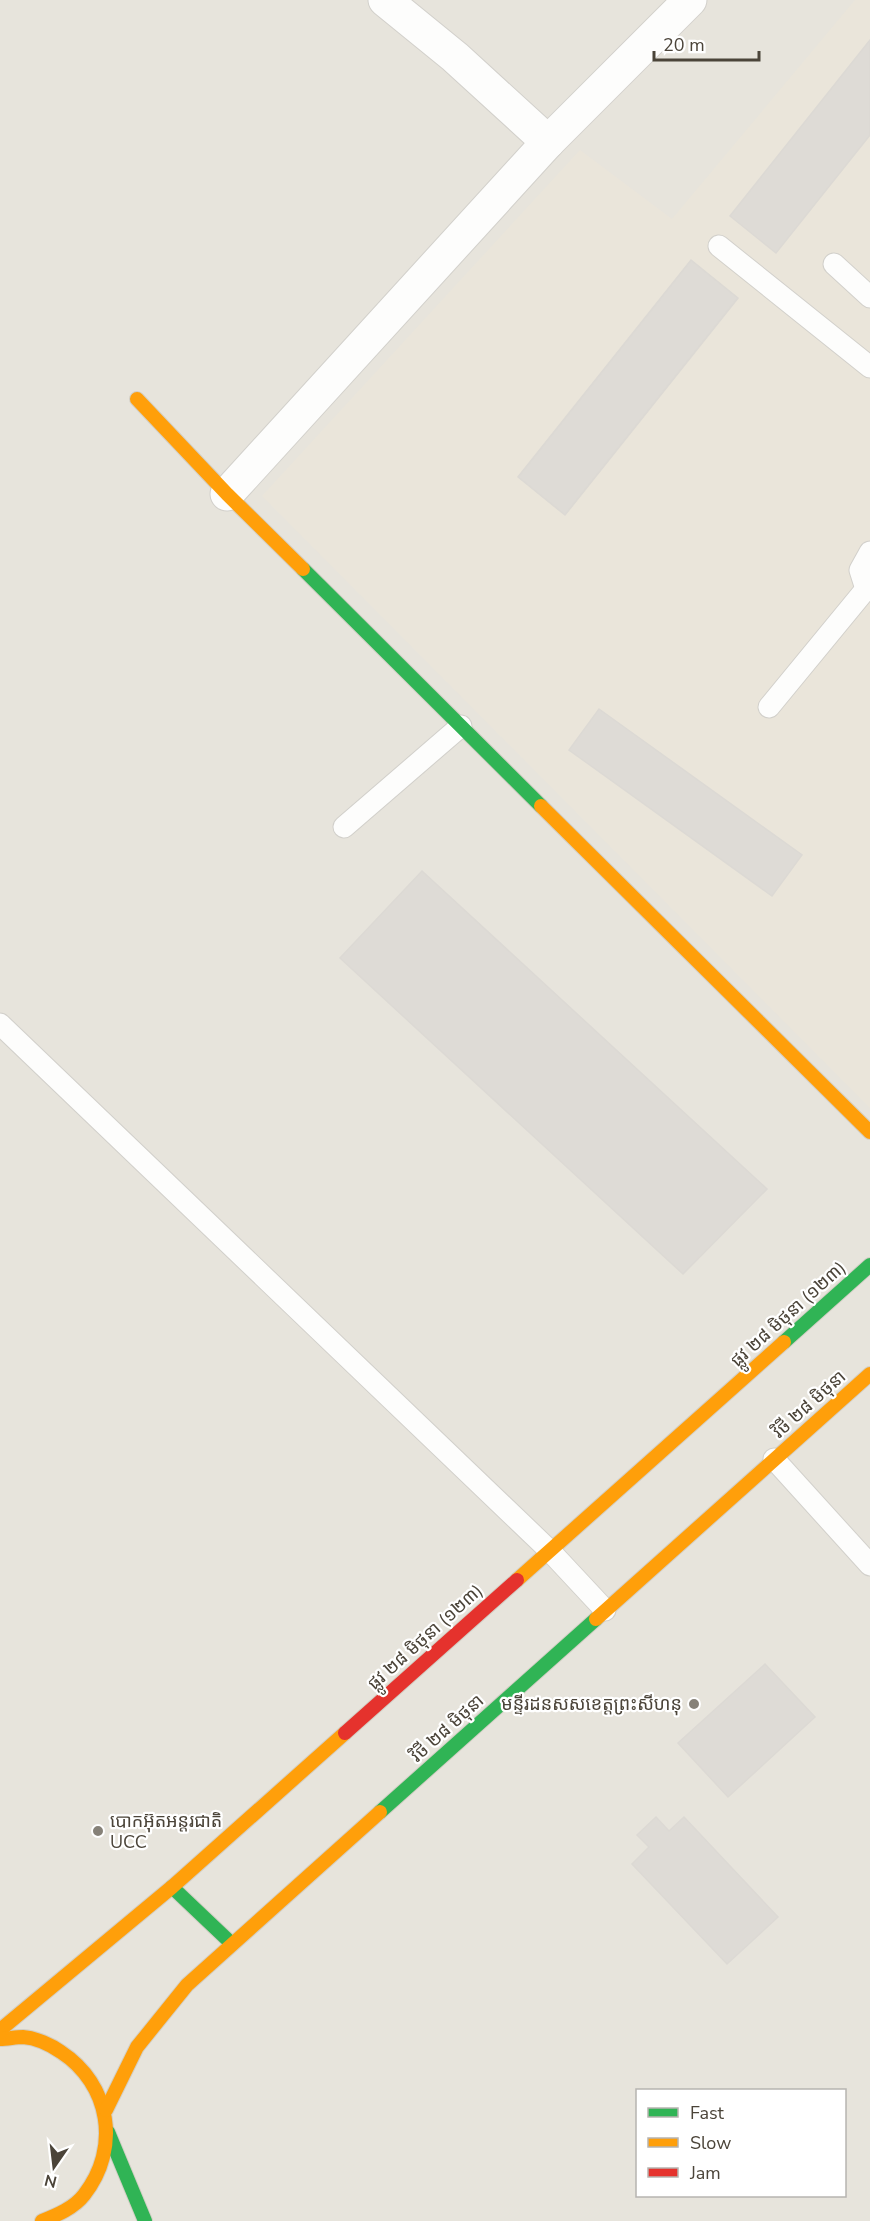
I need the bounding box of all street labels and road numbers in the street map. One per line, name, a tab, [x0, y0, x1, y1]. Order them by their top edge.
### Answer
street label: ផ្លូវ ២៨ មិថុនា (១២៣)	[725, 1256, 854, 1375]
street label: វិថី ២៨ មិថុនា	[766, 1365, 851, 1444]
street label: ផ្លូវ ២៨ មិថុនា (១២៣)	[362, 1579, 491, 1698]
street label: វិថី ២៨ មិថុនា	[404, 1689, 489, 1768]

